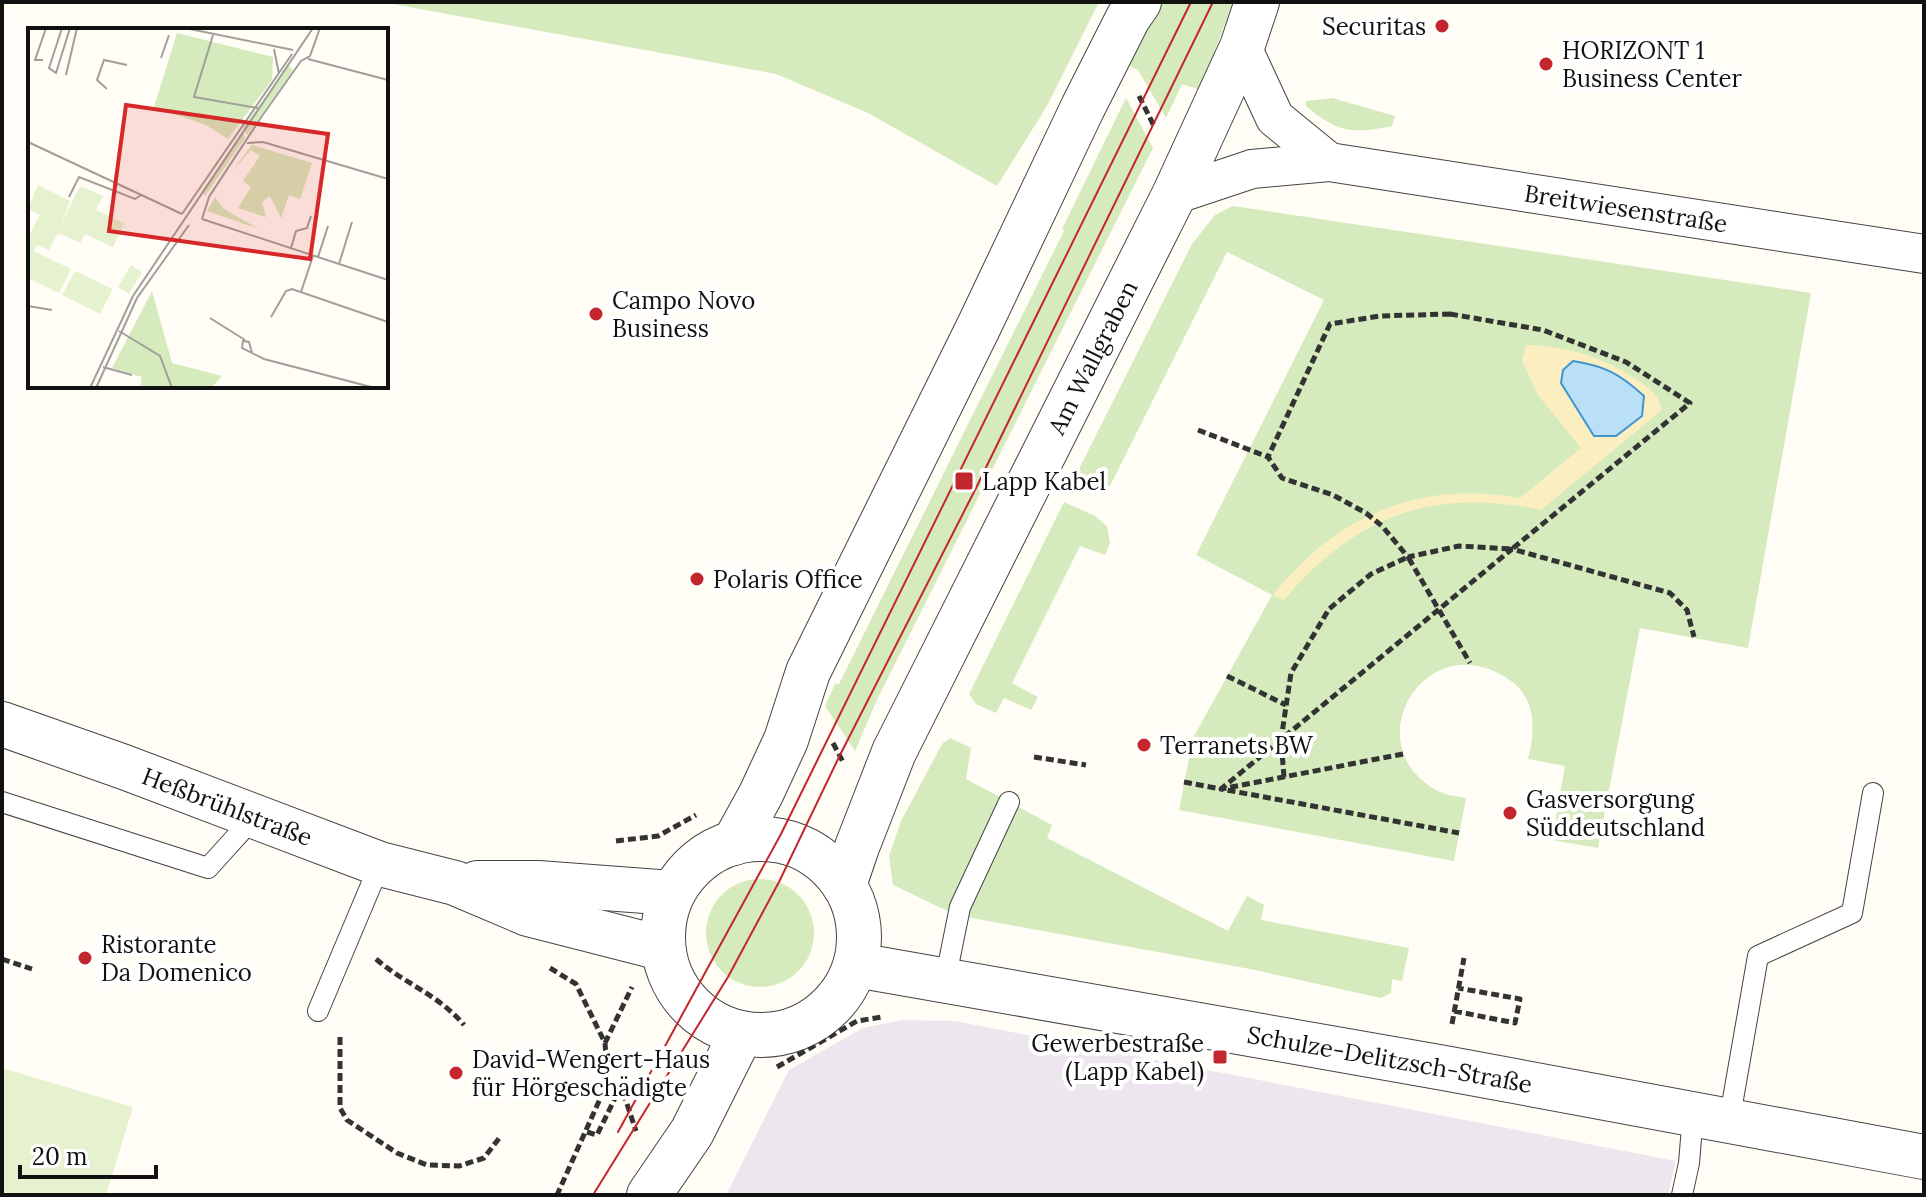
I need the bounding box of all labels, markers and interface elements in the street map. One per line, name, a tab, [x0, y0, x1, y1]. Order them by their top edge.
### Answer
place label: Securitas	[1322, 11, 1426, 42]
marker: Securitas	[1433, 17, 1451, 35]
inset map	[28, 28, 388, 388]
place label: HORIZONT 1 Business Center	[1562, 35, 1742, 94]
marker: HORIZONT 1 Business Center	[1537, 55, 1555, 73]
street label: Breitwiesenstraße	[1522, 177, 1730, 239]
street label: Am Wallgraben	[1040, 275, 1144, 440]
place label: Campo Novo Business	[612, 285, 755, 344]
marker: Campo Novo Business	[587, 305, 605, 323]
place label: Lapp Kabel	[982, 466, 1106, 497]
marker: Lapp Kabel	[953, 470, 975, 492]
place label: Polaris Office	[713, 564, 863, 595]
marker: Polaris Office	[688, 570, 706, 588]
place label: Terranets BW	[1160, 730, 1314, 761]
marker: Terranets BW	[1135, 736, 1153, 754]
street label: Heßbrühlstraße	[138, 760, 317, 853]
place label: Gasversorgung Süddeutschland	[1526, 784, 1705, 843]
marker: Gasversorgung Süddeutschland	[1501, 804, 1519, 822]
place label: Ristorante Da Domenico	[101, 929, 252, 988]
marker: Ristorante Da Domenico	[76, 949, 94, 967]
street label: Schulze-Delitzsch-Straße	[1245, 1018, 1535, 1100]
place label: Gewerbestraße (Lapp Kabel)	[1031, 1028, 1204, 1087]
place label: David-Wengert-Haus für Hörgeschädigte	[472, 1044, 710, 1103]
marker: Gewerbestraße (Lapp Kabel)	[1211, 1048, 1229, 1066]
marker: David-Wengert-Haus für Hörgeschädigte	[447, 1064, 465, 1082]
scale bar	[20, 1129, 156, 1179]
text: 20 m	[32, 1141, 88, 1172]

